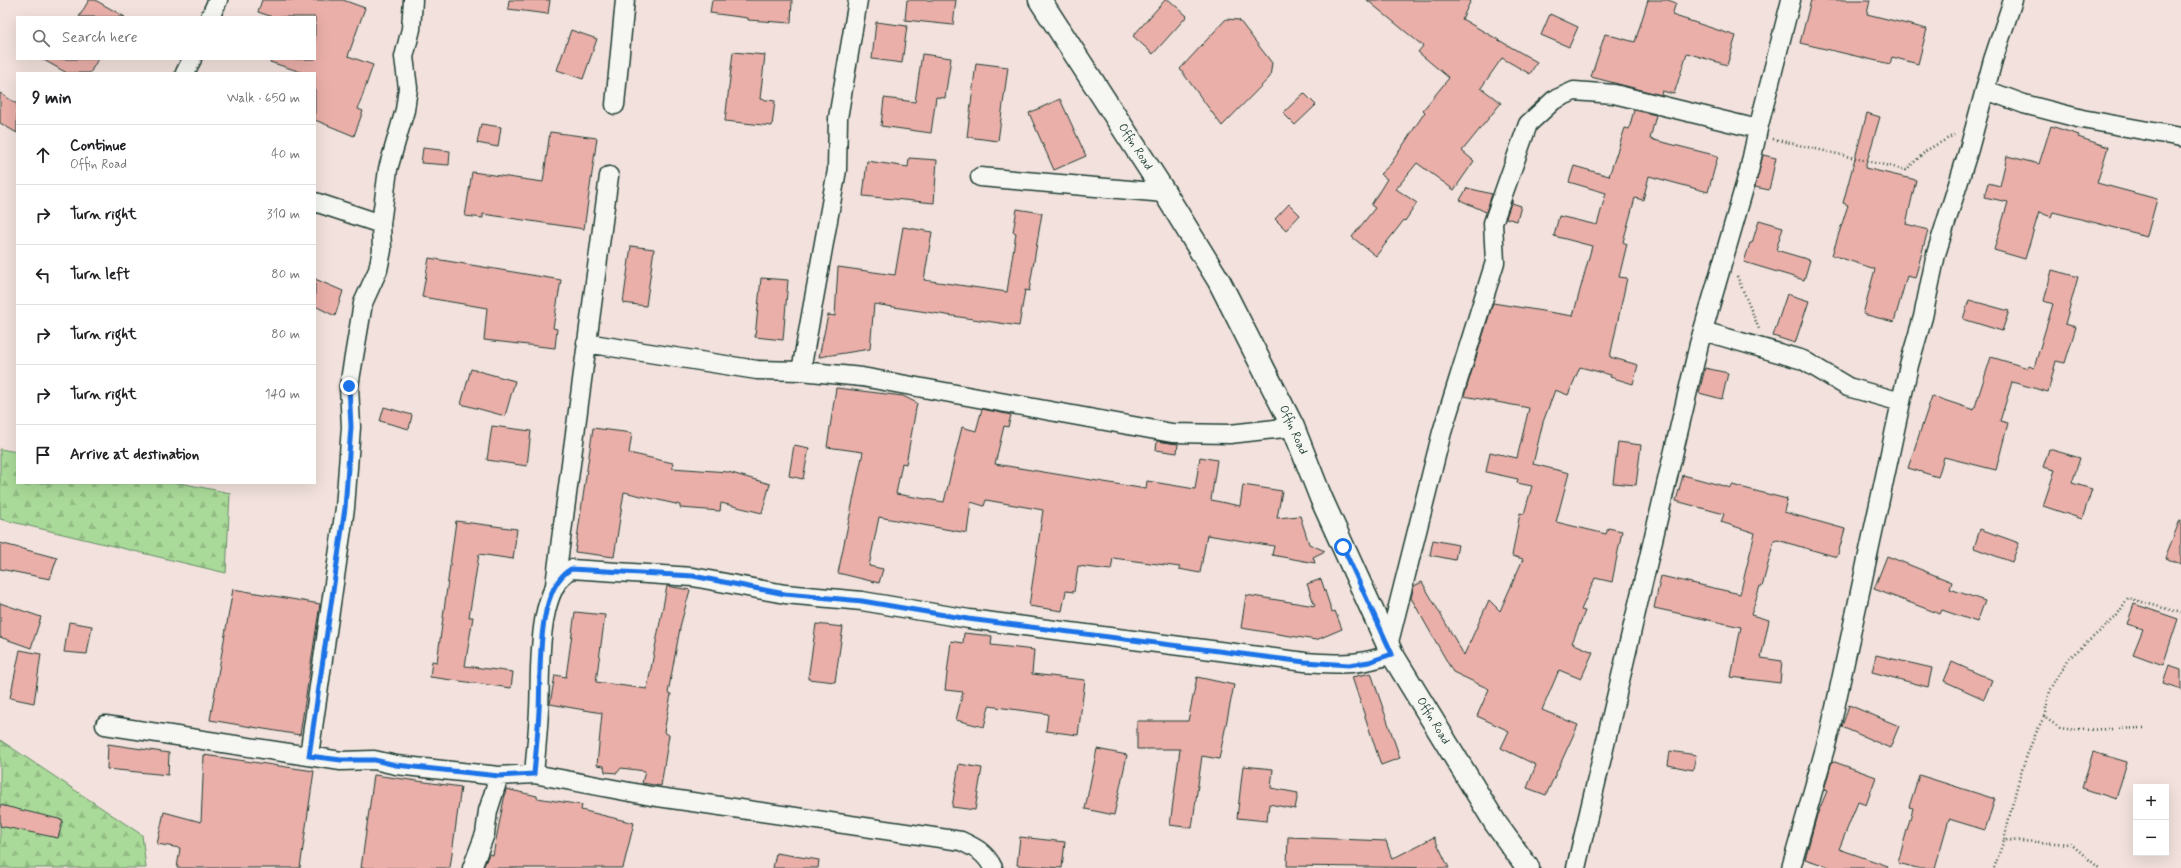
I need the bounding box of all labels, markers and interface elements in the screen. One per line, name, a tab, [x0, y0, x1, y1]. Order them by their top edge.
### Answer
search box	[16, 16, 316, 60]
icon: search	[30, 27, 52, 49]
text: Search here	[62, 28, 138, 48]
text: 9 min	[32, 87, 72, 109]
text: Walk · 650 m	[227, 90, 300, 107]
street label: Offin Road	[1114, 121, 1156, 173]
text: Continue	[70, 136, 126, 156]
icon: ahead	[32, 144, 54, 166]
text: 40 m	[271, 146, 300, 163]
text: Offin Road	[70, 156, 127, 173]
icon: right	[32, 204, 54, 226]
text: Turn right	[70, 205, 137, 225]
text: 310 m	[267, 206, 300, 223]
icon: left	[32, 264, 54, 286]
text: Turn left	[70, 265, 130, 285]
text: 80 m	[271, 266, 300, 283]
icon: right	[32, 324, 54, 346]
text: Turn right	[70, 325, 137, 345]
text: 80 m	[271, 326, 300, 343]
route end	[340, 377, 358, 395]
icon: right	[32, 384, 54, 406]
text: Turn right	[70, 385, 137, 405]
text: 140 m	[265, 386, 300, 403]
street label: Offin Road	[1275, 403, 1311, 457]
icon: arrive	[32, 444, 54, 466]
text: Arrive at destination	[70, 445, 199, 465]
route start	[1334, 538, 1352, 556]
street label: Offin Road	[1413, 694, 1453, 748]
map controls	[2133, 784, 2169, 856]
button: +	[2133, 784, 2169, 820]
button: −	[2133, 820, 2169, 856]

